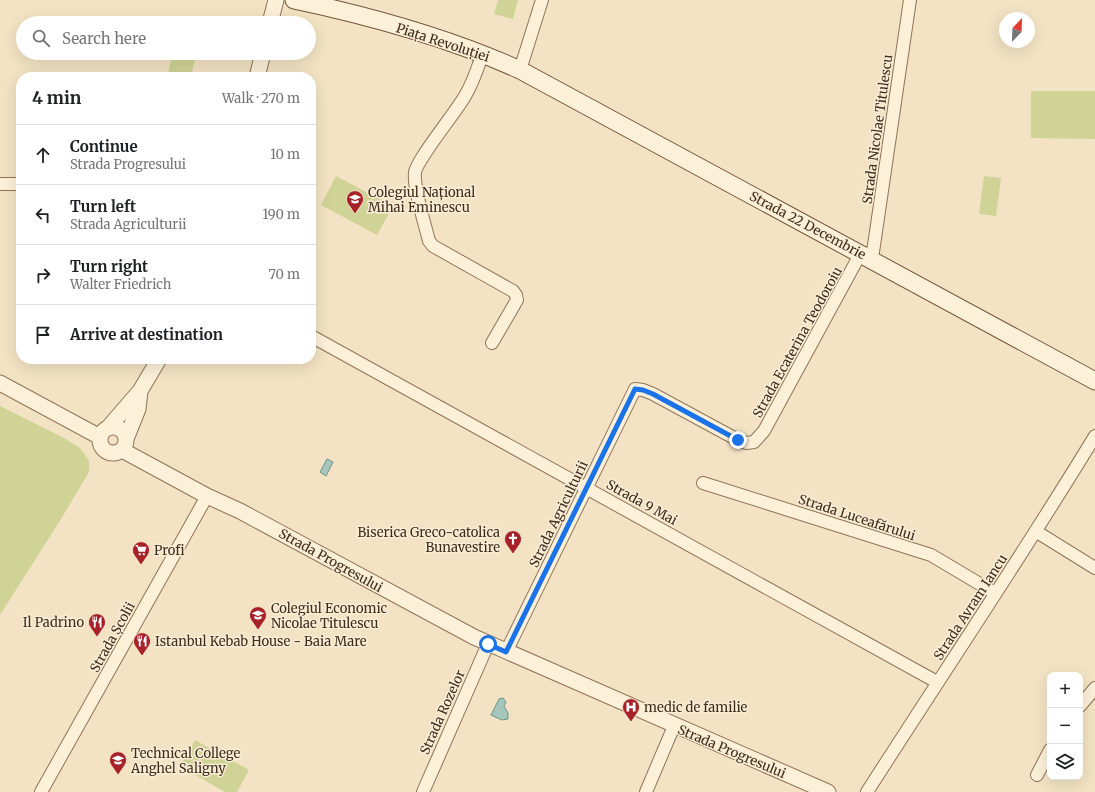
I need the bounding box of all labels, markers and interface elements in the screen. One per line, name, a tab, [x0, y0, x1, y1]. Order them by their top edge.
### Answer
north arrow	[999, 12, 1035, 48]
search box	[16, 16, 316, 60]
street label: Piața Revoluției	[394, 19, 492, 66]
icon: search	[30, 27, 52, 49]
text: Search here	[62, 29, 146, 48]
street label: Strada Nicolae Titulescu	[859, 53, 896, 205]
text: 4 min	[32, 87, 81, 109]
text: Walk · 270 m	[222, 90, 300, 107]
text: Continue	[70, 137, 138, 156]
icon: ahead	[32, 144, 54, 166]
text: 10 m	[270, 146, 300, 163]
text: Strada Progresului	[70, 156, 186, 173]
place label: Colegiul Național Mihai Eminescu	[368, 184, 475, 216]
street label: Strada 22 Decembrie	[747, 188, 869, 263]
school or university icon: Colegiul Național Mihai Eminescu	[345, 189, 365, 214]
text: Turn left	[70, 197, 136, 216]
icon: left	[32, 204, 54, 226]
text: 190 m	[263, 206, 300, 223]
text: Strada Agriculturii	[70, 216, 187, 233]
text: Turn right	[70, 257, 148, 276]
icon: right	[32, 264, 54, 286]
street label: Strada Ecaterina Teodoroiu	[749, 264, 846, 421]
text: 70 m	[269, 266, 300, 283]
text: Walter Friedrich	[70, 276, 171, 293]
icon: arrive	[32, 324, 54, 346]
text: Arrive at destination	[70, 325, 223, 344]
route end	[729, 431, 747, 449]
street label: Strada Agriculturii	[525, 458, 592, 570]
street label: Strada 9 Mai	[603, 476, 680, 529]
street label: Strada Luceafărului	[796, 491, 917, 544]
place label: Biserica Greco-catolica Bunavestire	[357, 524, 500, 556]
street label: Strada Progresului	[276, 525, 386, 596]
church icon: Biserica Greco-catolica Bunavestire	[503, 529, 523, 554]
supermarket icon: Profi	[131, 540, 151, 565]
place label: Profi	[154, 542, 185, 559]
street label: Strada Avram Iancu	[930, 551, 1011, 663]
street label: Strada Școlii	[86, 599, 139, 675]
place label: Colegiul Economic Nicolae Titulescu	[271, 600, 388, 632]
school or university icon: Colegiul Economic Nicolae Titulescu	[248, 605, 268, 630]
restaurant icon: Il Padrino	[87, 612, 107, 637]
place label: Il Padrino	[23, 614, 84, 631]
restaurant icon: Istanbul Kebab House - Baia Mare	[132, 631, 152, 656]
place label: Istanbul Kebab House - Baia Mare	[155, 633, 367, 650]
route start	[479, 635, 497, 653]
street label: Strada Rozelor	[416, 667, 469, 757]
map controls	[1047, 672, 1083, 780]
button: +	[1047, 672, 1083, 708]
hospital icon: medic de familie	[621, 697, 641, 722]
place label: medic de familie	[644, 699, 748, 716]
button: −	[1047, 708, 1083, 744]
street label: Strada Progresului	[675, 721, 789, 782]
button: layers	[1047, 744, 1083, 780]
place label: Technical College Anghel Saligny	[130, 745, 241, 777]
school or university icon: Technical College Anghel Saligny	[108, 750, 128, 775]

